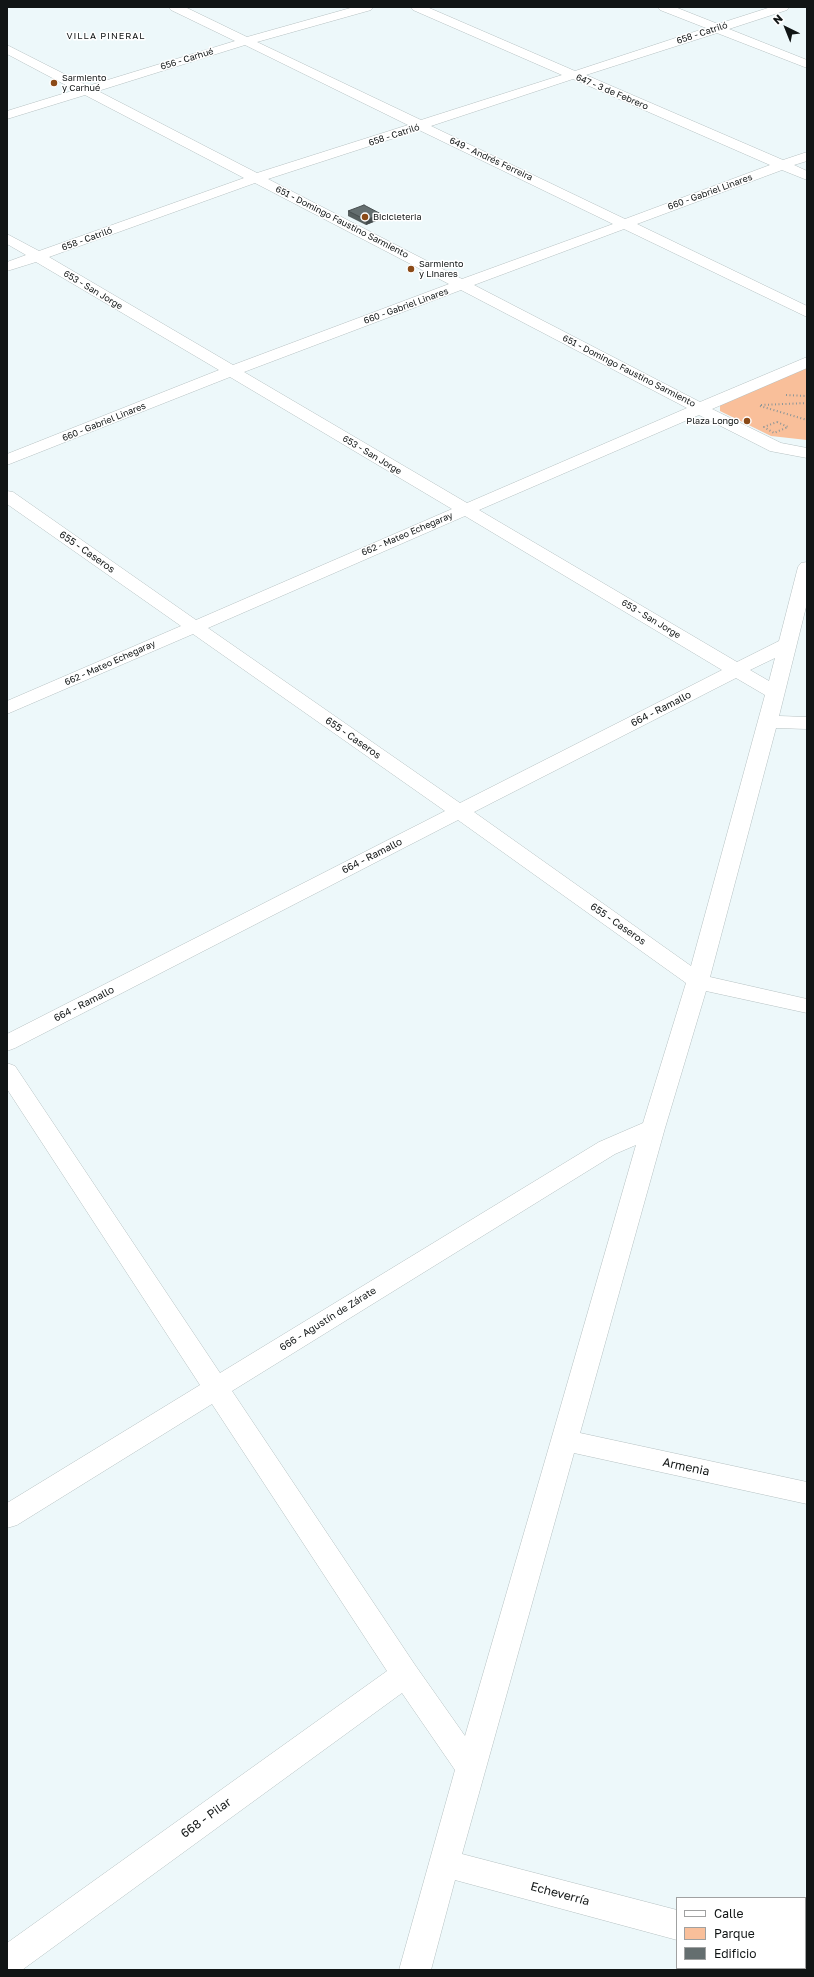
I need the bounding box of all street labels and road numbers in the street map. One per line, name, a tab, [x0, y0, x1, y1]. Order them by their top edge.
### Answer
street label: 658 - Catriló	[675, 20, 729, 46]
street label: 656 - Carhué	[159, 46, 215, 72]
street label: 647 - 3 de Febrero	[574, 72, 650, 112]
street label: 658 - Catriló	[367, 122, 421, 148]
street label: 649 - Andrés Ferreira	[448, 135, 534, 183]
street label: 660 - Gabriel Linares	[666, 172, 754, 212]
street label: 651 - Domingo Faustino Sarmiento	[274, 184, 410, 260]
street label: 658 - Catriló	[60, 225, 114, 253]
street label: 653 - San Jorge	[61, 268, 125, 312]
street label: 660 - Gabriel Linares	[362, 286, 450, 326]
street label: 651 - Domingo Faustino Sarmiento	[561, 333, 697, 409]
street label: 660 - Gabriel Linares	[61, 400, 147, 444]
street label: 653 - San Jorge	[340, 433, 404, 477]
street label: 662 - Mateo Echegaray	[360, 510, 454, 558]
street label: 655 - Caseros	[57, 528, 117, 576]
street label: 653 - San Jorge	[619, 597, 683, 641]
street label: 662 - Mateo Echegaray	[63, 638, 157, 688]
street label: 664 - Ramallo	[629, 689, 693, 729]
street label: 655 - Caseros	[323, 714, 383, 762]
street label: 664 - Ramallo	[340, 836, 404, 876]
street label: 655 - Caseros	[588, 900, 648, 948]
street label: 664 - Ramallo	[52, 984, 116, 1024]
street label: 666 - Agustín de Zárate	[277, 1284, 379, 1354]
street label: Armenia	[661, 1455, 711, 1479]
street label: 668 - Pilar	[178, 1795, 234, 1841]
street label: Echeverría	[529, 1879, 591, 1909]

